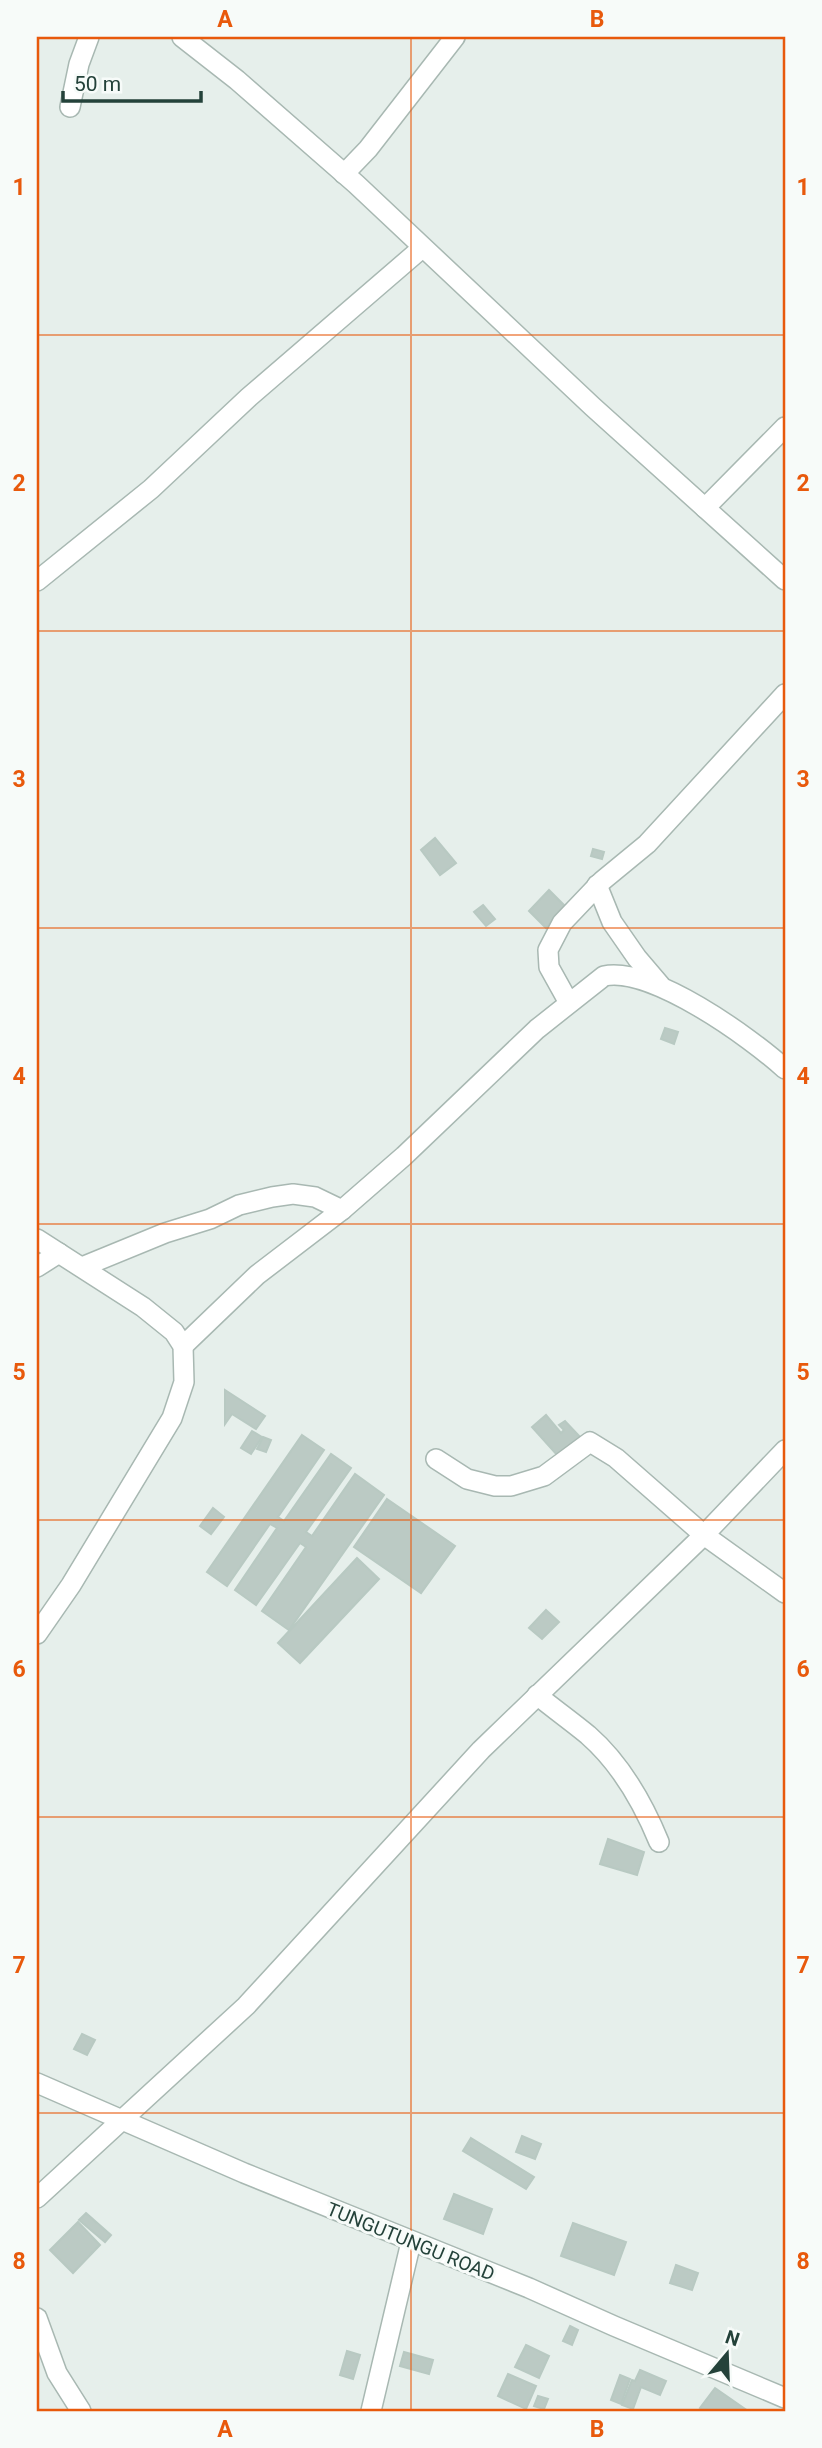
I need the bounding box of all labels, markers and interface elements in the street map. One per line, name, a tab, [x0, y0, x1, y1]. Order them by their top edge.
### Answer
text: A	[217, 6, 233, 33]
text: B	[590, 6, 604, 33]
scale bar	[63, 60, 201, 104]
text: 50 m	[74, 72, 121, 96]
text: 1	[12, 174, 26, 201]
text: 1	[796, 174, 810, 201]
text: 2	[12, 470, 26, 497]
text: 2	[796, 470, 810, 497]
text: 3	[12, 766, 26, 793]
text: 3	[796, 766, 810, 793]
text: 4	[12, 1063, 26, 1090]
text: 4	[796, 1063, 810, 1090]
text: 5	[12, 1359, 26, 1386]
text: 5	[796, 1359, 810, 1386]
text: 6	[12, 1656, 26, 1683]
text: 6	[796, 1656, 810, 1683]
text: 7	[12, 1952, 26, 1979]
text: 7	[796, 1952, 810, 1979]
street label: TUNGUTUNGU ROAD	[323, 2197, 498, 2286]
text: 8	[12, 2248, 26, 2275]
text: 8	[796, 2248, 810, 2275]
north arrow	[692, 2318, 762, 2388]
text: N	[722, 2325, 742, 2351]
text: A	[217, 2416, 233, 2443]
text: B	[590, 2416, 604, 2443]

